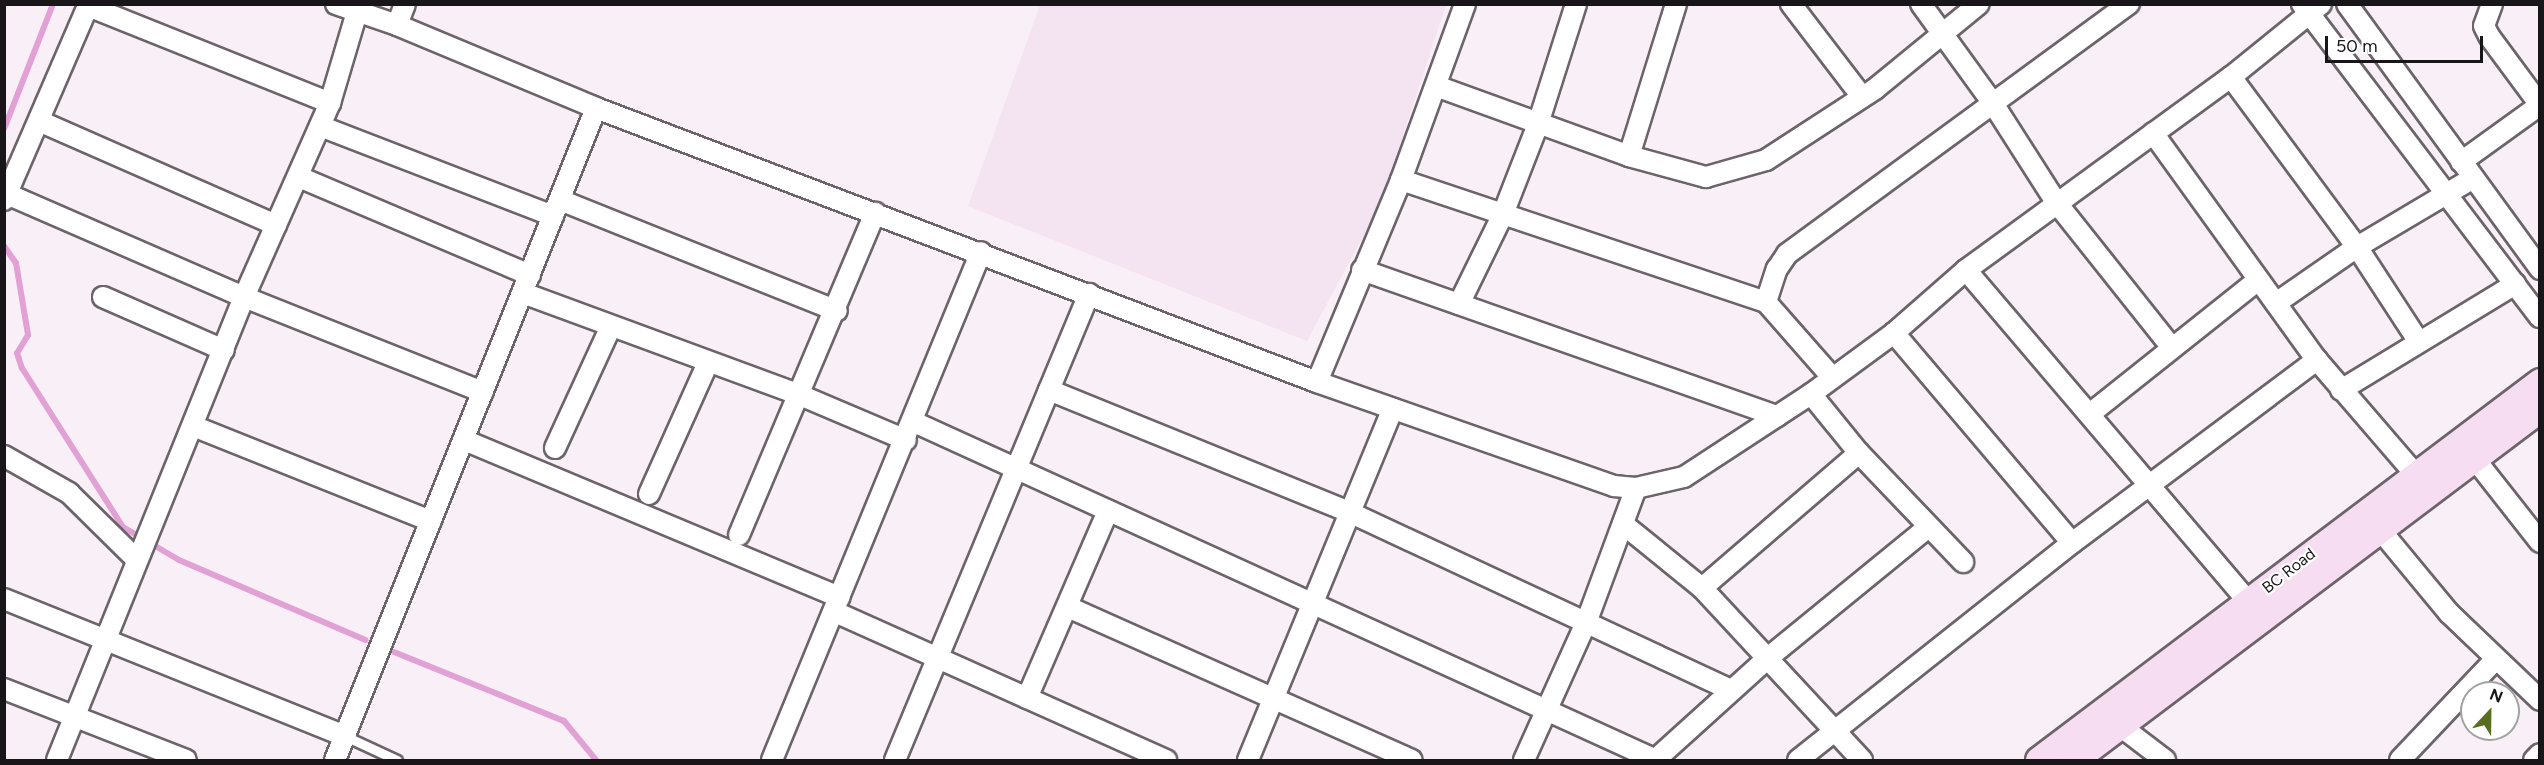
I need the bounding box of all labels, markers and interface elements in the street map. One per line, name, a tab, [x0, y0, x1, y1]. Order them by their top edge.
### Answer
scale bar	[2328, 24, 2486, 62]
text: 50 m	[2336, 35, 2378, 57]
street label: BC Road	[2259, 544, 2319, 598]
north arrow	[2460, 681, 2520, 741]
text: N	[2487, 685, 2505, 707]

